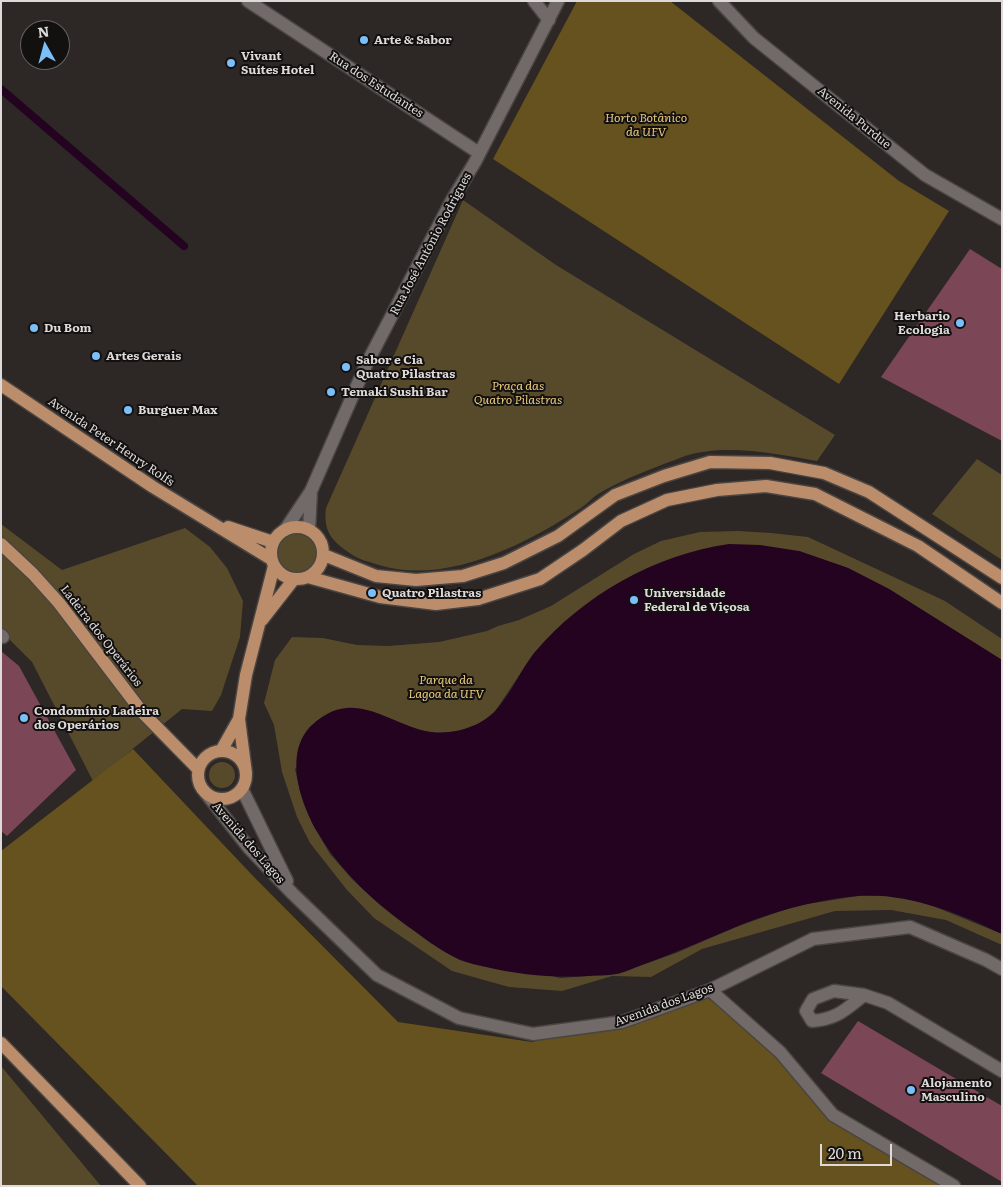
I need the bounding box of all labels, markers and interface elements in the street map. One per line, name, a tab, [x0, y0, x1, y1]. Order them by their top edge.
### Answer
north arrow	[20, 20, 70, 70]
text: N	[36, 20, 50, 42]
place label: Arte & Sabor	[374, 33, 452, 47]
marker: Arte & Sabor	[358, 34, 370, 46]
place label: Vivant Suítes Hotel	[241, 49, 314, 77]
street label: Rua dos Estudantes	[326, 49, 426, 121]
marker: Vivant Suítes Hotel	[225, 57, 237, 69]
street label: Avenida Purdue	[814, 84, 894, 152]
park label: Horto Botânico da UFV	[605, 111, 687, 139]
street label: Rua José Antônio Rodrigues	[387, 170, 475, 318]
place label: Herbario Ecologia	[894, 309, 950, 337]
marker: Herbario Ecologia	[954, 317, 966, 329]
place label: Du Bom	[44, 321, 91, 335]
marker: Du Bom	[28, 322, 40, 334]
place label: Artes Gerais	[106, 349, 181, 363]
marker: Artes Gerais	[90, 350, 102, 362]
place label: Sabor e Cia Quatro Pilastras	[356, 353, 455, 381]
marker: Sabor e Cia Quatro Pilastras	[340, 361, 352, 373]
park label: Praça das Quatro Pilastras	[474, 379, 562, 407]
place label: Temaki Sushi Bar	[341, 385, 448, 399]
marker: Temaki Sushi Bar	[325, 386, 337, 398]
street label: Avenida Peter Henry Rolfs	[45, 394, 177, 490]
place label: Burguer Max	[138, 403, 218, 417]
marker: Burguer Max	[122, 404, 134, 416]
street label: Ladeira dos Operários	[57, 582, 145, 690]
place label: Quatro Pilastras	[382, 586, 481, 600]
place label: Universidade Federal de Viçosa	[644, 586, 750, 614]
marker: Quatro Pilastras	[366, 587, 378, 599]
marker: Universidade Federal de Viçosa	[628, 594, 640, 606]
park label: Parque da Lagoa da UFV	[408, 673, 484, 701]
place label: Condomínio Ladeira dos Operários	[34, 704, 159, 732]
marker: Condomínio Ladeira dos Operários	[18, 712, 30, 724]
street label: Avenida dos Lagos	[209, 799, 287, 887]
street label: Avenida dos Lagos	[613, 981, 715, 1029]
place label: Alojamento Masculino	[921, 1076, 992, 1104]
marker: Alojamento Masculino	[905, 1084, 917, 1096]
scale bar	[823, 1134, 896, 1166]
text: 20 m	[828, 1141, 862, 1164]

